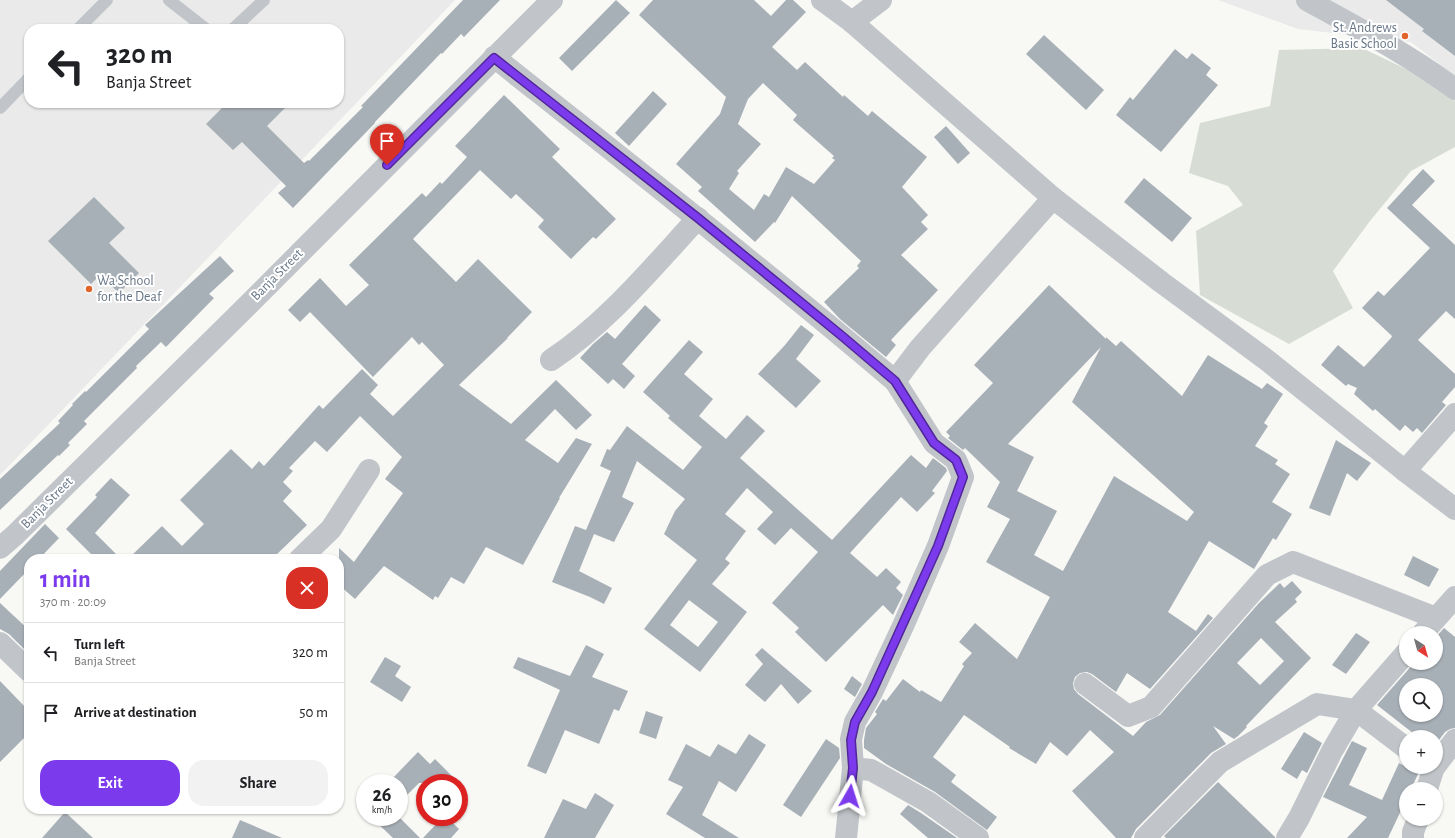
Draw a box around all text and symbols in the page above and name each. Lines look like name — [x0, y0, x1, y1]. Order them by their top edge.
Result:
place label: St. Andrews Basic School — [1331, 21, 1397, 51]
marker: St. Andrews Basic School — [1400, 31, 1410, 41]
icon: left — [40, 40, 92, 92]
text: 320 m — [106, 41, 173, 69]
text: Banja Street — [106, 74, 192, 92]
pin — [370, 124, 404, 165]
icon: arrive — [376, 130, 398, 152]
street label: Banja Street — [249, 246, 306, 303]
place label: Wa School for the Deaf — [97, 274, 162, 304]
marker: Wa School for the Deaf — [84, 284, 94, 294]
street label: Banja Street — [19, 474, 76, 531]
button: close — [286, 567, 328, 609]
text: 1 min — [40, 568, 91, 592]
text: 370 m · 20:09 — [40, 596, 106, 609]
north arrow — [1399, 626, 1443, 670]
map controls — [1399, 626, 1443, 826]
text: Turn left — [74, 637, 125, 652]
icon: left — [40, 642, 62, 664]
text: 320 m — [293, 645, 328, 660]
text: Banja Street — [74, 655, 136, 668]
button: search — [1399, 678, 1443, 722]
icon: arrive — [40, 702, 62, 724]
text: Arrive at destination — [74, 705, 197, 720]
text: 50 m — [299, 705, 328, 720]
button: + — [1399, 730, 1443, 774]
button: Exit — [40, 760, 180, 806]
button: Share — [188, 760, 328, 806]
speed limit sign: 30 — [416, 774, 468, 826]
position arrow — [829, 775, 871, 817]
button: − — [1399, 782, 1443, 826]
text: 26 — [372, 785, 392, 805]
text: km/h — [372, 805, 392, 815]

